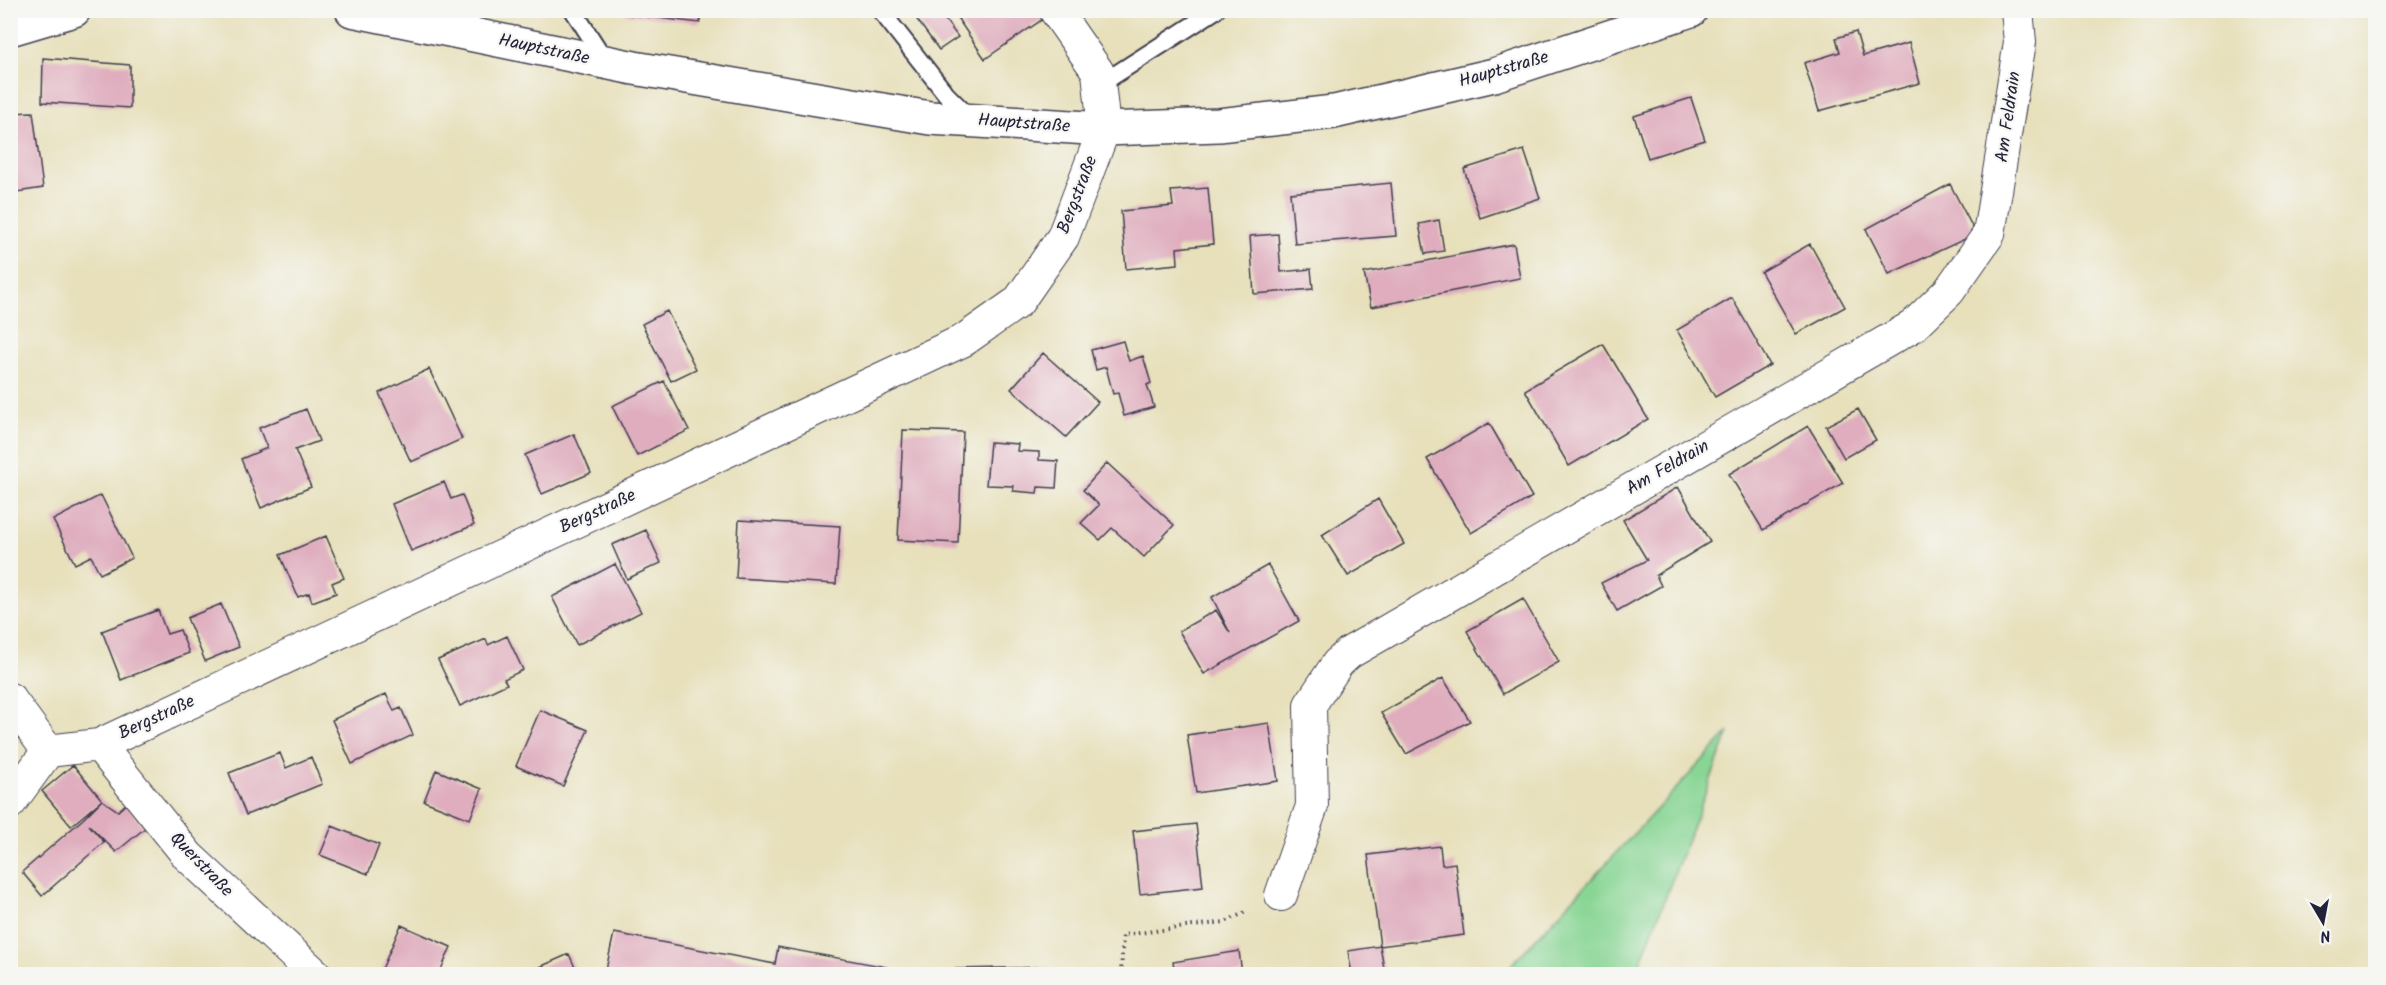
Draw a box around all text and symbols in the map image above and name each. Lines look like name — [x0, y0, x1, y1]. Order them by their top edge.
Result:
street label: Hauptstraße — [496, 26, 592, 74]
street label: Hauptstraße — [1456, 43, 1552, 97]
street label: Am Feldrain — [1988, 70, 2030, 164]
street label: Hauptstraße — [977, 106, 1071, 142]
street label: Bergstraße — [1050, 152, 1106, 238]
street label: Am Feldrain — [1621, 433, 1715, 503]
street label: Bergstraße — [555, 482, 641, 542]
street label: Bergstraße — [114, 688, 200, 748]
street label: Querstraße — [162, 825, 240, 905]
north arrow — [2293, 892, 2353, 952]
text: N — [2318, 922, 2332, 948]

